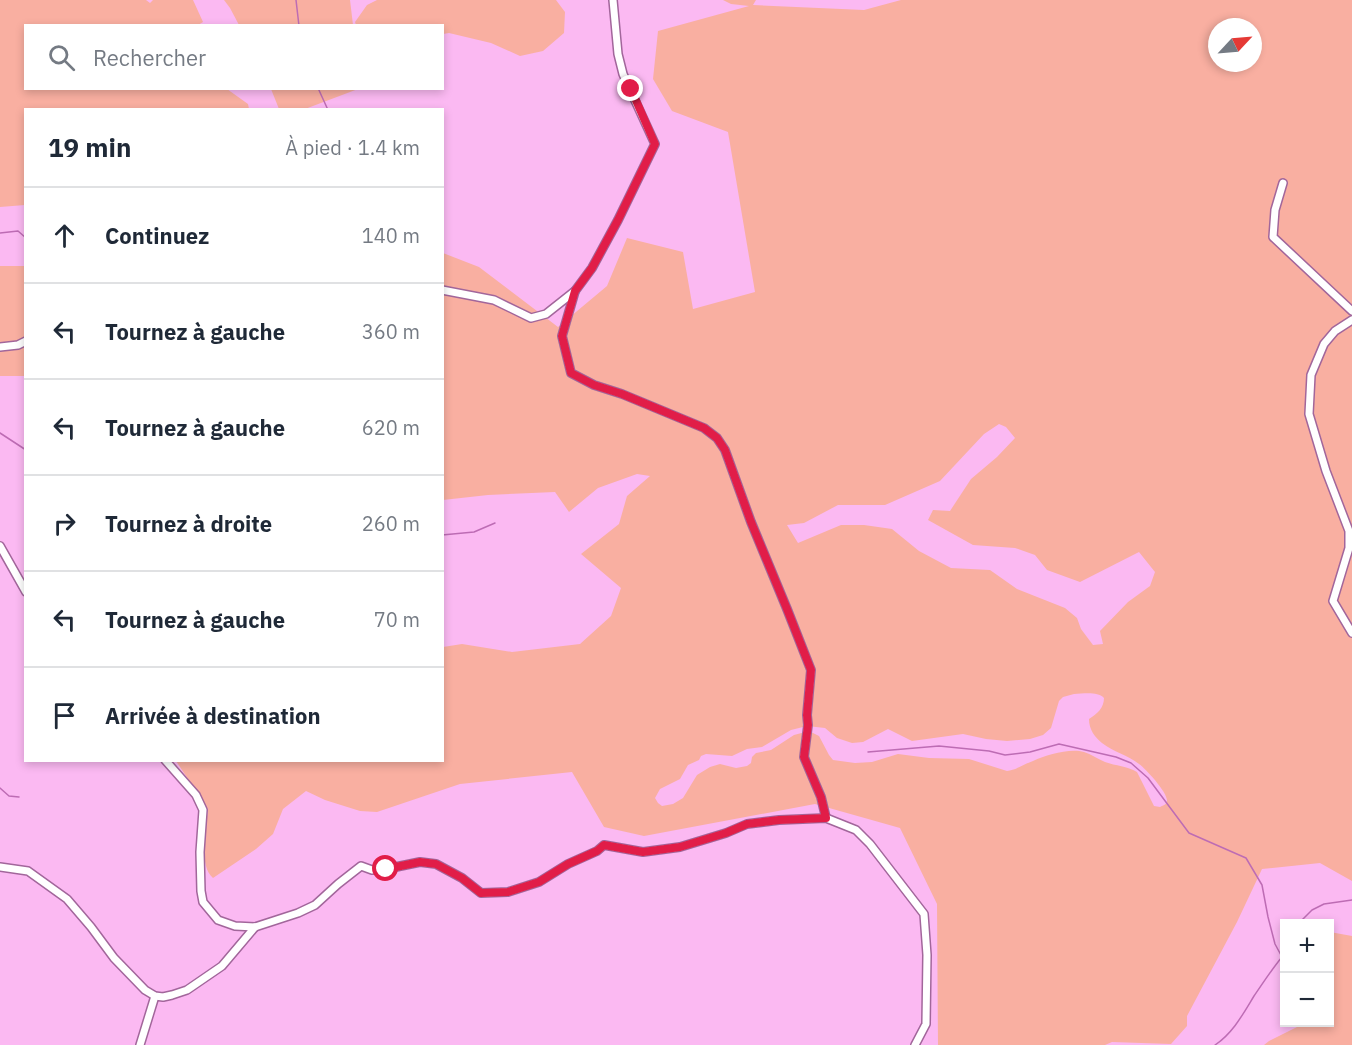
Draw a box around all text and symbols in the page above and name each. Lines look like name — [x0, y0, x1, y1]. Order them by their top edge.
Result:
north arrow — [1208, 18, 1262, 72]
search box — [24, 24, 444, 90]
icon: search — [45, 41, 78, 74]
text: Rechercher — [93, 43, 206, 72]
route end — [617, 75, 643, 101]
text: 19 min — [48, 130, 132, 164]
text: À pied · 1.4 km — [285, 134, 420, 161]
icon: ahead — [48, 219, 81, 252]
text: Continuez — [105, 221, 209, 250]
text: 140 m — [362, 222, 420, 249]
icon: left — [48, 315, 81, 348]
text: Tournez à gauche — [105, 317, 285, 346]
text: 360 m — [362, 318, 420, 345]
icon: left — [48, 411, 81, 444]
text: Tournez à gauche — [105, 413, 285, 442]
text: 620 m — [362, 414, 420, 441]
icon: right — [48, 507, 81, 540]
text: Tournez à droite — [105, 509, 272, 538]
text: 260 m — [362, 510, 420, 537]
icon: left — [48, 603, 81, 636]
text: Tournez à gauche — [105, 605, 285, 634]
text: 70 m — [374, 606, 420, 633]
icon: arrive — [48, 699, 81, 732]
text: Arrivée à destination — [105, 701, 321, 730]
route start — [372, 855, 398, 881]
map controls — [1280, 919, 1334, 1027]
button: + — [1280, 919, 1334, 973]
button: − — [1280, 973, 1334, 1027]

